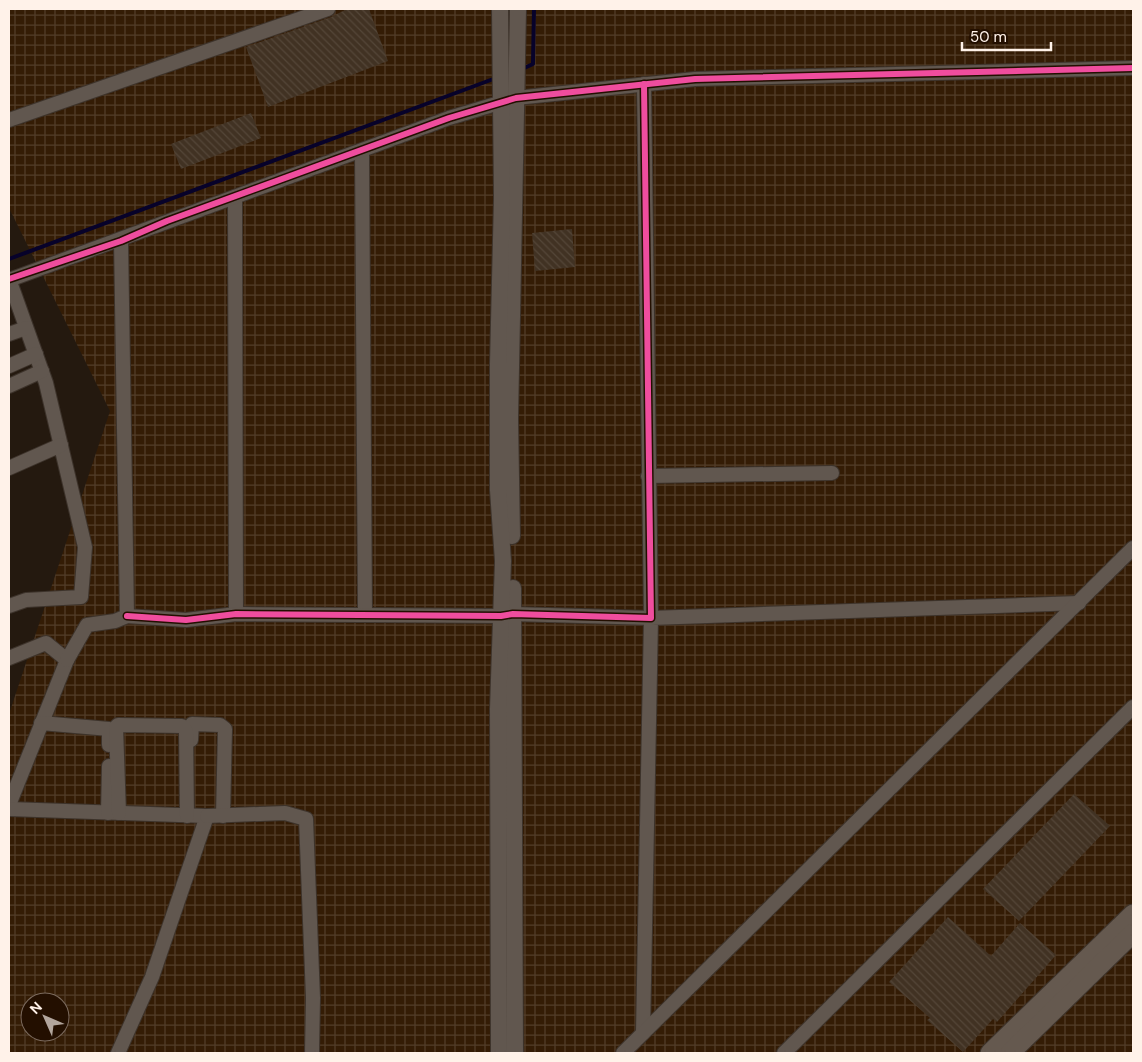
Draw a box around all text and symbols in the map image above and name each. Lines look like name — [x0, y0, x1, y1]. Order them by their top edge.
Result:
scale bar — [962, 20, 1051, 52]
text: 50 m — [970, 27, 1007, 47]
north arrow — [20, 992, 70, 1042]
text: N — [26, 998, 46, 1018]

